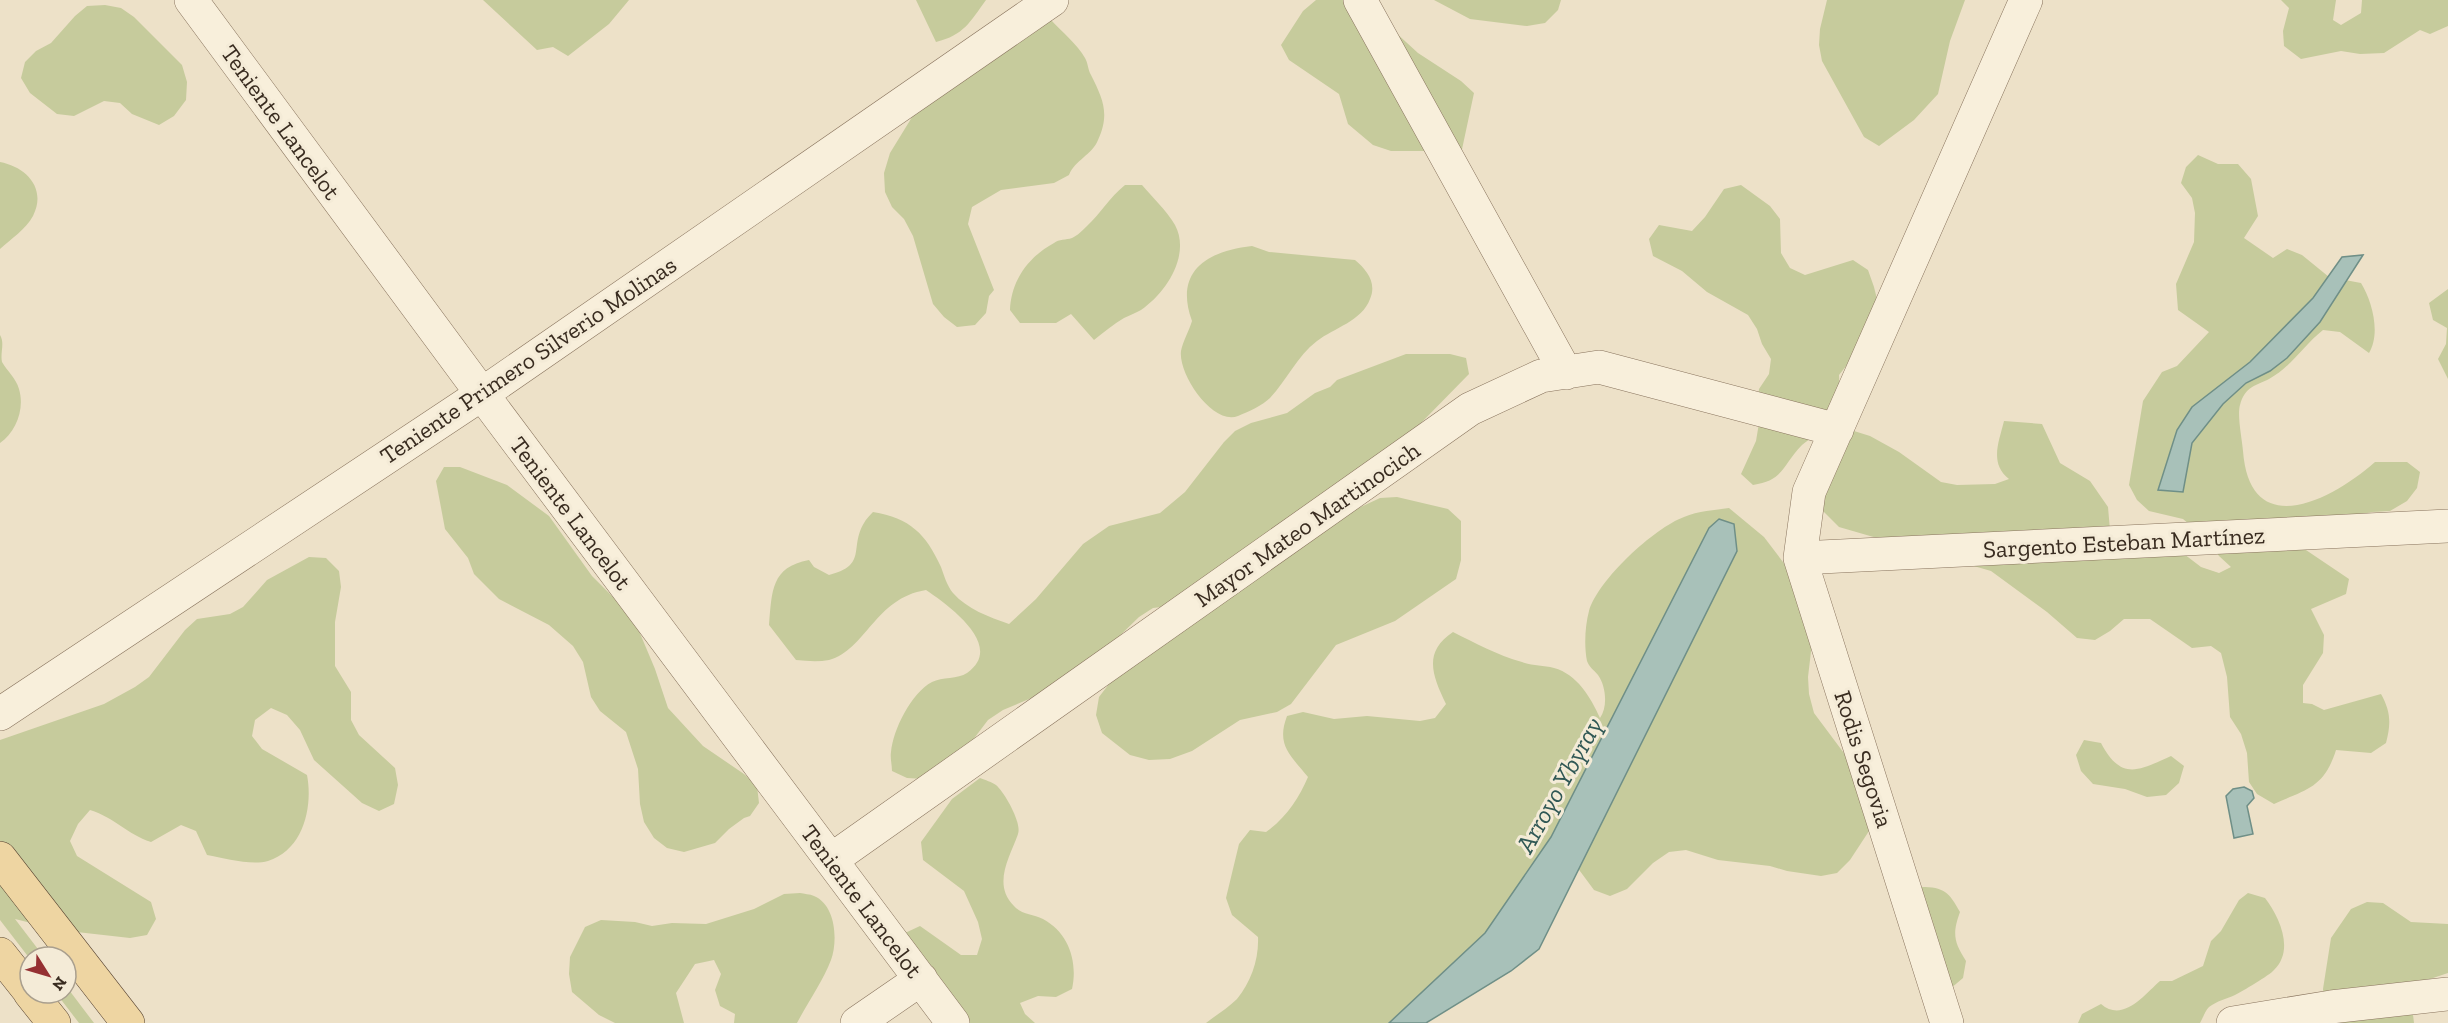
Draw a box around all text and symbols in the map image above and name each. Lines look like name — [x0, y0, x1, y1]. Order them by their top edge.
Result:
street label: Teniente Lancelot — [215, 39, 347, 205]
street label: Teniente Primero Silverio Molinas — [374, 250, 682, 470]
street label: Teniente Lancelot — [504, 431, 638, 595]
street label: Mayor Mateo Martinocich — [1189, 435, 1426, 613]
street label: Sargento Esteban Martínez — [1982, 520, 2266, 564]
street label: Rodis Segovia — [1828, 687, 1900, 832]
water label: Arroyo Ybyray — [1508, 711, 1609, 859]
street label: Teniente Lancelot — [795, 819, 929, 983]
north arrow — [18, 945, 78, 1005]
text: N — [48, 973, 71, 994]

